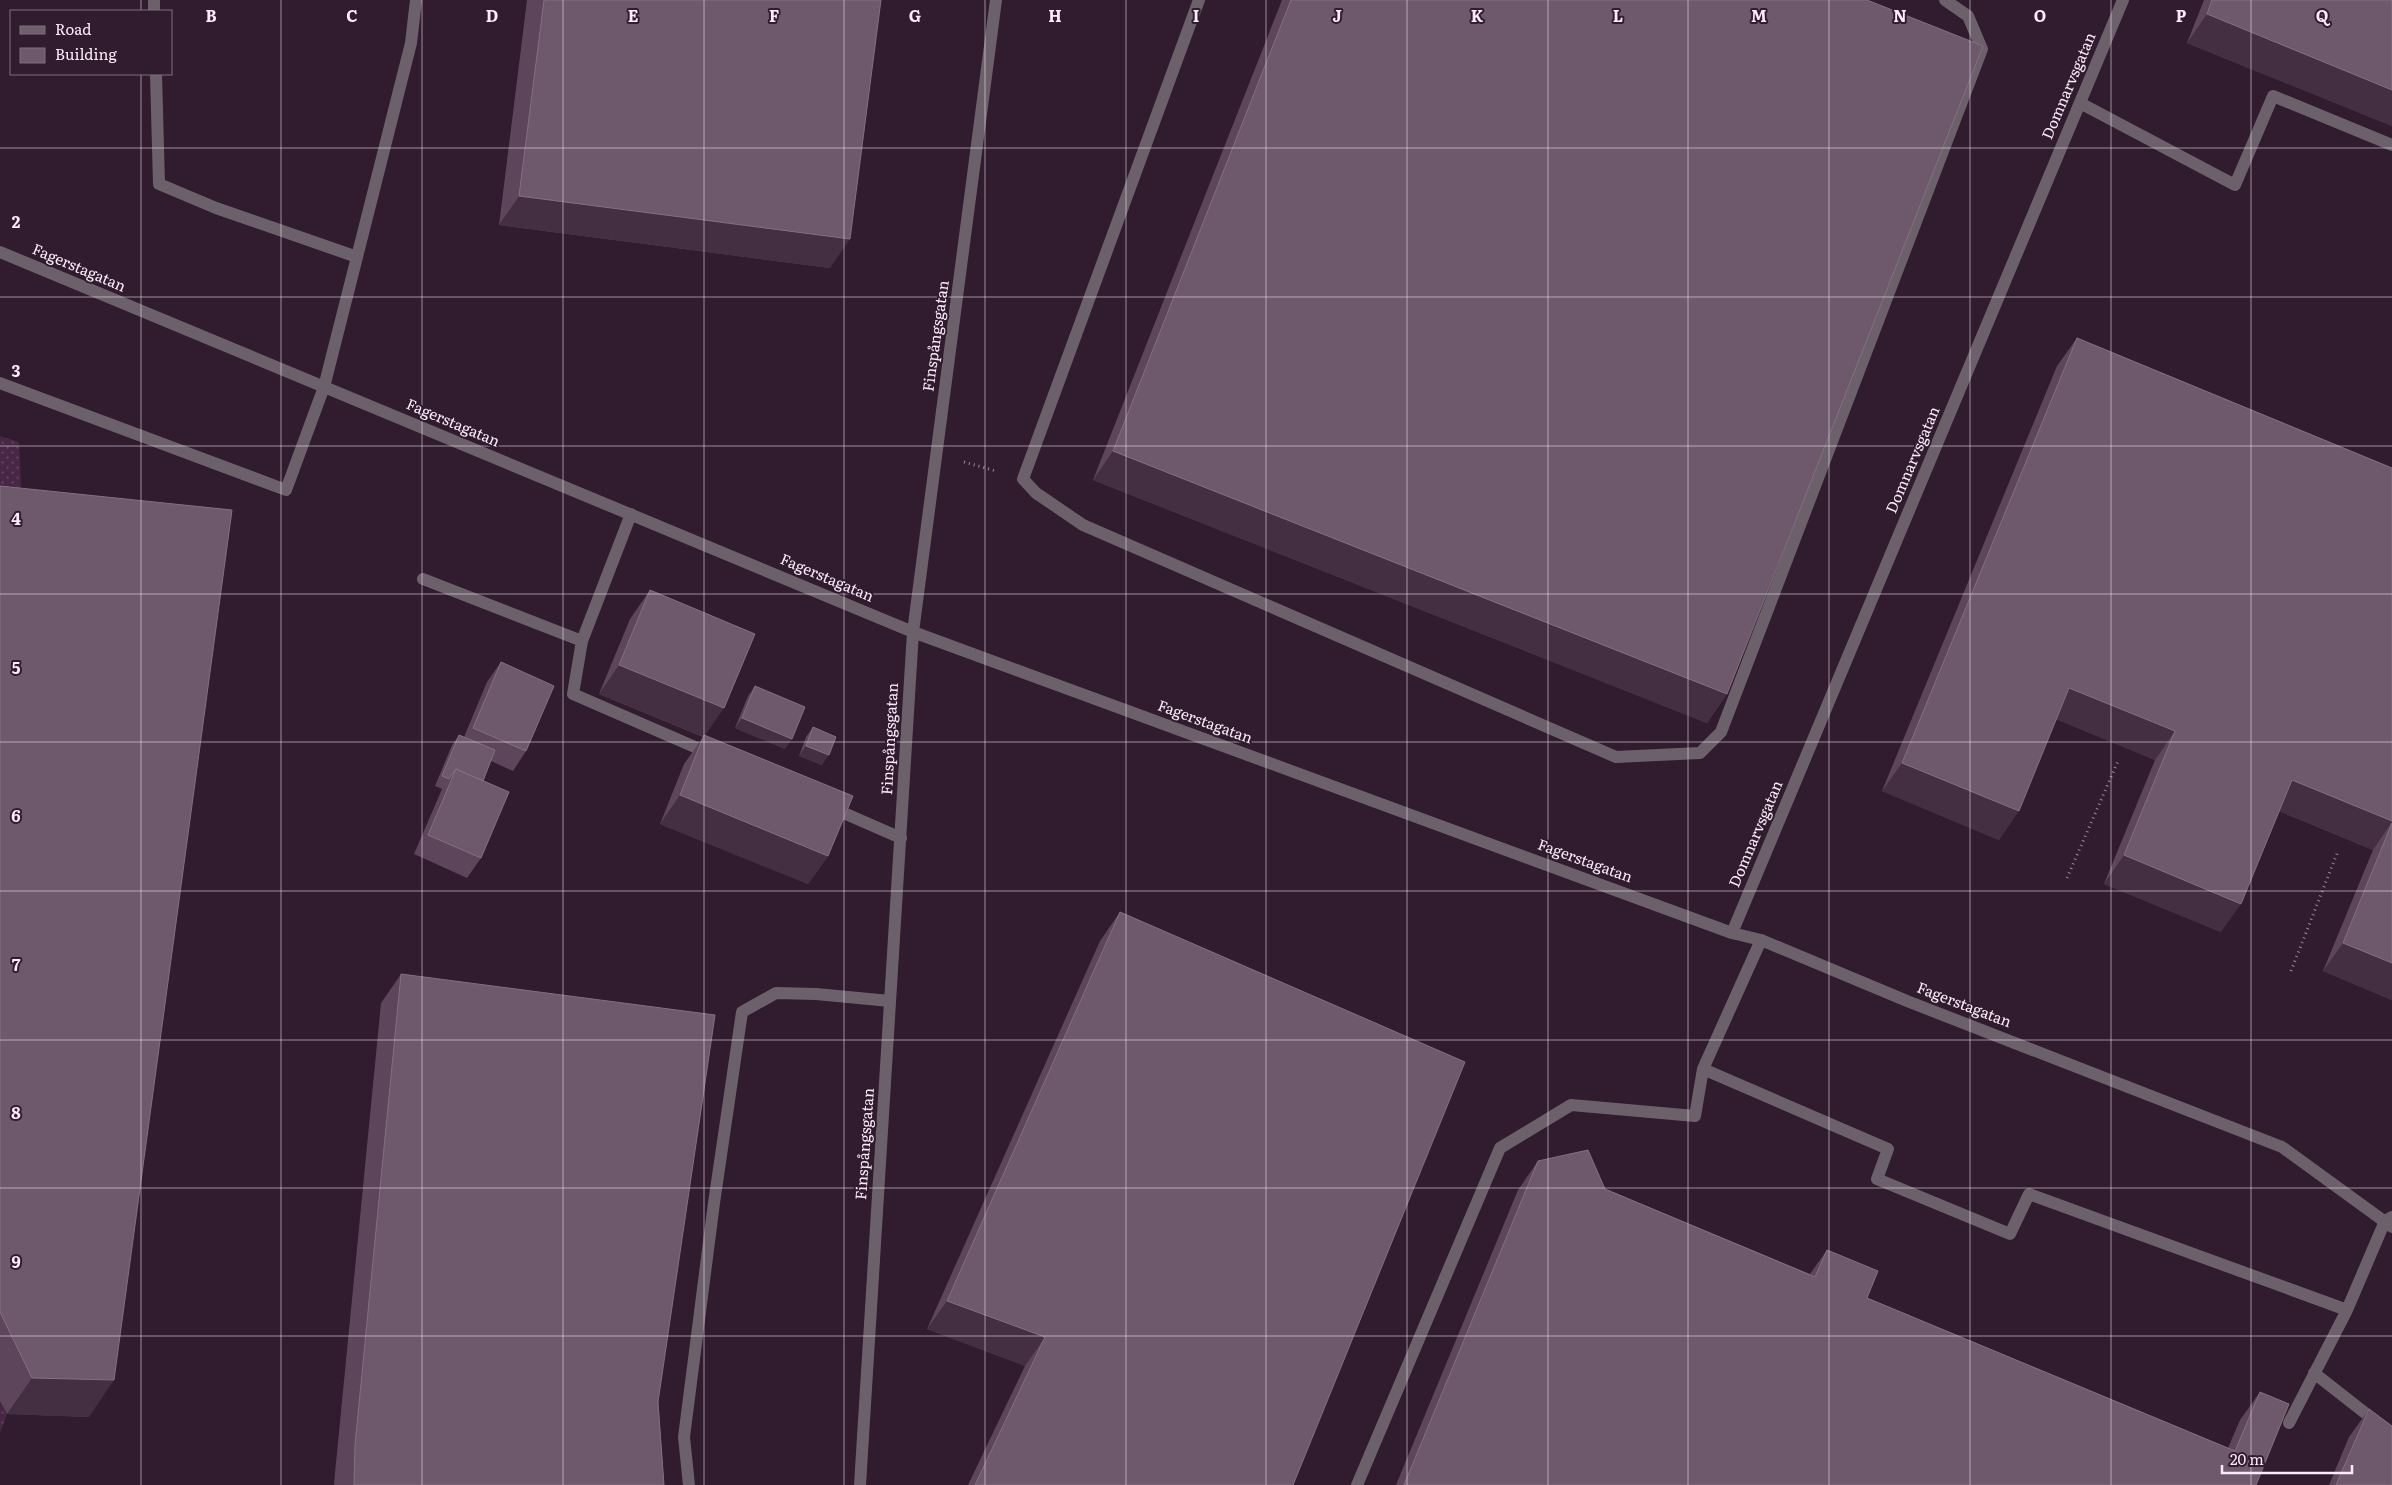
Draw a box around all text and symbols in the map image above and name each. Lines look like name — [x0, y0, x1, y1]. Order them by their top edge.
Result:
text: B — [205, 3, 217, 27]
text: C — [346, 3, 358, 27]
text: D — [486, 3, 498, 27]
text: E — [628, 3, 639, 27]
text: F — [769, 3, 779, 27]
text: G — [909, 3, 921, 27]
text: H — [1048, 3, 1062, 27]
text: I — [1193, 3, 1199, 27]
text: J — [1332, 3, 1342, 27]
text: K — [1471, 3, 1484, 27]
text: L — [1613, 3, 1623, 27]
text: M — [1751, 3, 1767, 27]
text: N — [1893, 3, 1907, 27]
text: O — [2034, 3, 2046, 27]
text: P — [2176, 3, 2187, 27]
text: Q — [2316, 3, 2331, 27]
legend — [10, 10, 172, 75]
text: Road — [55, 17, 91, 40]
street label: Domnarvsgatan — [2035, 28, 2101, 143]
text: Building — [55, 42, 117, 65]
text: 2 — [12, 209, 21, 233]
street label: Fagerstagatan — [29, 237, 130, 297]
street label: Finspångsgatan — [915, 279, 954, 393]
text: 3 — [12, 358, 21, 382]
street label: Fagerstagatan — [403, 392, 504, 452]
street label: Domnarvsgatan — [1879, 402, 1945, 517]
text: 4 — [11, 506, 21, 530]
street label: Fagerstagatan — [777, 547, 878, 607]
text: 5 — [12, 655, 21, 679]
street label: Finspångsgatan — [874, 682, 903, 796]
street label: Fagerstagatan — [1155, 693, 1256, 748]
street label: Domnarvsgatan — [1722, 776, 1788, 891]
text: 6 — [11, 803, 21, 827]
street label: Fagerstagatan — [1535, 832, 1636, 887]
text: 7 — [12, 952, 21, 976]
street label: Fagerstagatan — [1914, 975, 2015, 1032]
street label: Finspångsgatan — [848, 1087, 879, 1201]
text: 8 — [11, 1100, 21, 1124]
text: 9 — [11, 1249, 21, 1273]
scale bar — [2222, 1442, 2352, 1474]
text: 20 m — [2230, 1447, 2264, 1470]

